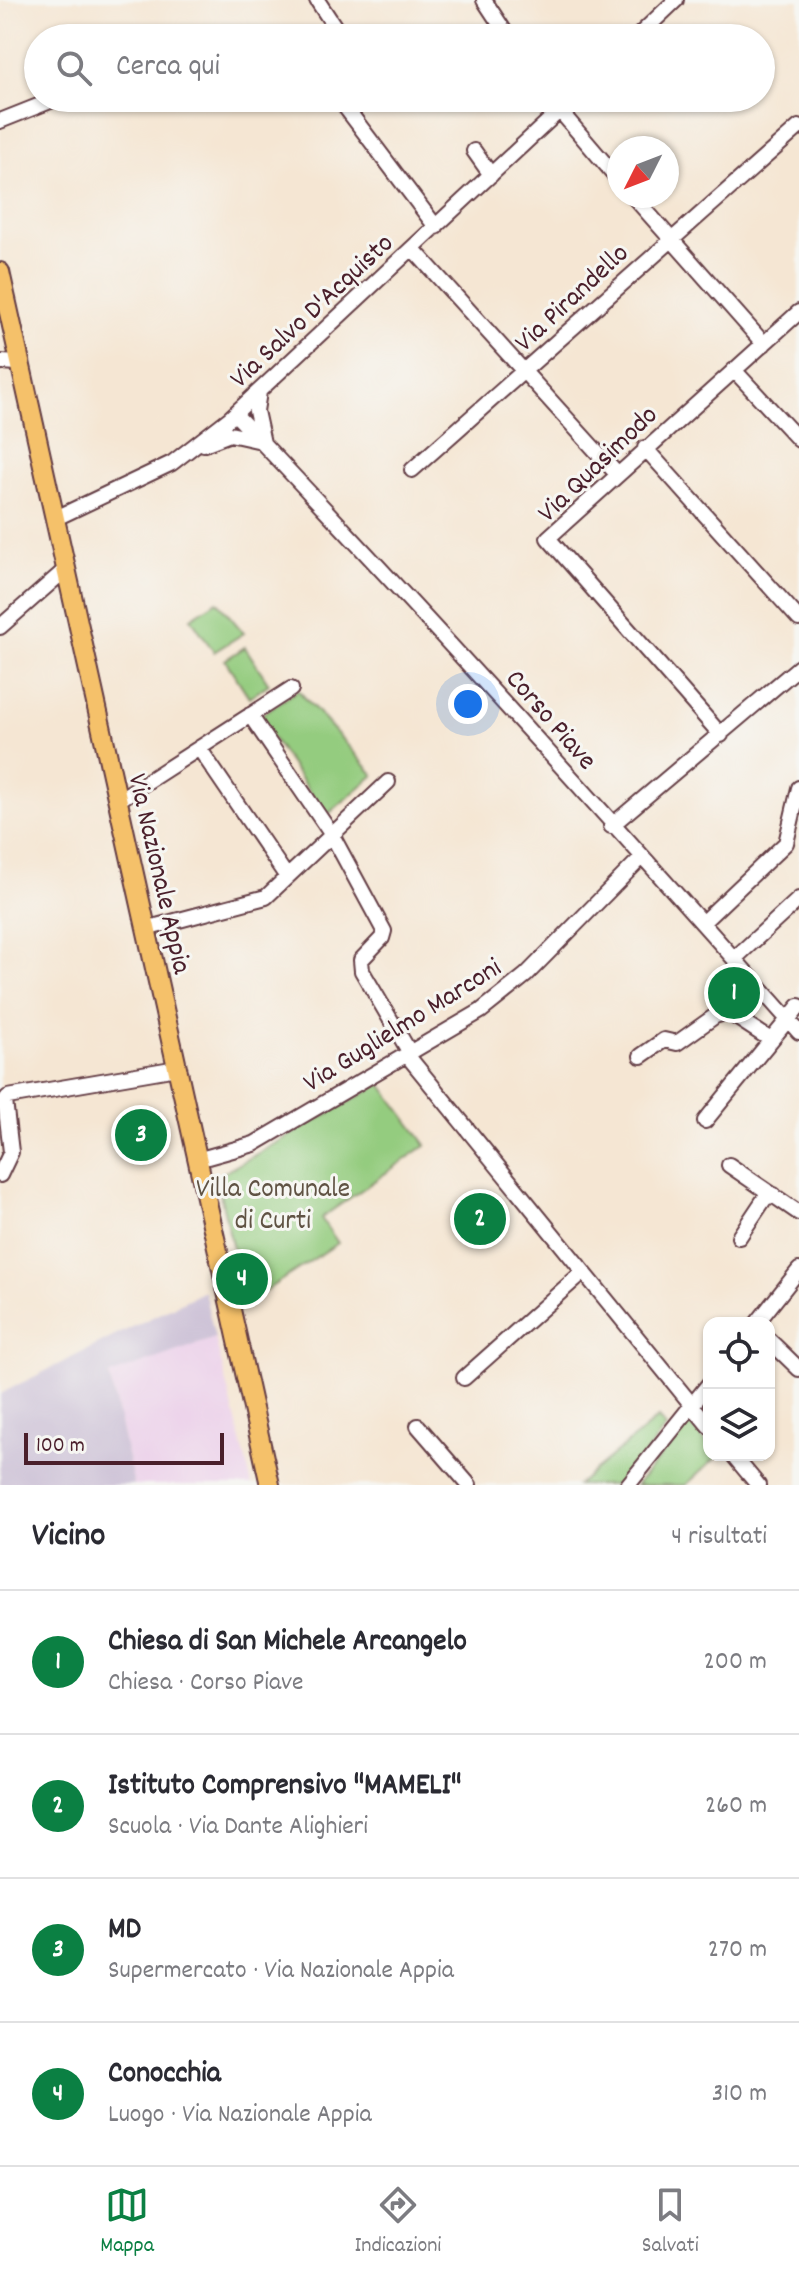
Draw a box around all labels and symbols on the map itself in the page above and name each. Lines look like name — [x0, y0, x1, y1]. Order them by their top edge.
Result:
north arrow — [607, 136, 679, 208]
street label: Via Salvo D'Acquisto — [222, 226, 404, 399]
street label: Via Pirandello — [507, 236, 640, 363]
street label: Via Quasimodo — [530, 398, 669, 533]
street label: Corso Piave — [494, 662, 604, 781]
your location — [448, 684, 488, 724]
street label: Via Nazionale Appia — [115, 770, 200, 979]
street label: Via Guglielmo Marconi — [297, 950, 511, 1104]
pin: 1 — [708, 963, 760, 1023]
pin: 3 — [115, 1105, 167, 1165]
park label: Villa Comunale di Curti — [196, 1171, 350, 1243]
pin: 2 — [454, 1189, 506, 1249]
pin: 4 — [216, 1249, 268, 1309]
scale bar — [24, 1429, 224, 1465]

